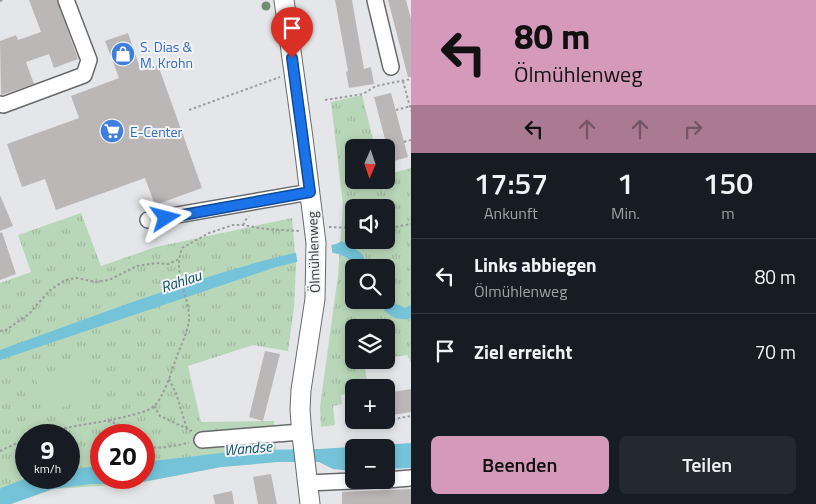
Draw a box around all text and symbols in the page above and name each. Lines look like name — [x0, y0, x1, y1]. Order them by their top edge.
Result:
pin — [271, 7, 313, 58]
text: 80 m — [514, 9, 590, 63]
icon: arrive — [278, 14, 306, 42]
icon: left — [431, 20, 496, 85]
place label: S. Dias & M. Krohn — [140, 36, 193, 73]
shop icon: S. Dias & M. Krohn — [110, 41, 136, 67]
text: Ölmühlenweg — [514, 57, 642, 91]
icon: left — [520, 115, 548, 143]
icon: ahead — [573, 115, 601, 143]
icon: ahead — [626, 115, 654, 143]
icon: right — [679, 115, 707, 143]
supermarket icon: E-Center — [99, 118, 125, 144]
place label: E-Center — [130, 121, 183, 142]
north arrow — [345, 139, 395, 189]
map controls — [345, 139, 395, 489]
text: 17:57 — [474, 160, 548, 206]
text: 1 — [617, 160, 634, 206]
text: 150 — [703, 160, 753, 206]
position arrow — [139, 191, 191, 243]
button: sound — [345, 199, 395, 249]
text: Ankunft — [484, 201, 538, 225]
text: Min. — [611, 201, 640, 225]
text: m — [721, 201, 735, 225]
street label: Ölmühlenweg — [301, 211, 325, 293]
text: Links abbiegen — [474, 250, 597, 279]
button: search — [345, 259, 395, 309]
icon: left — [431, 262, 459, 290]
text: 80 m — [755, 262, 796, 291]
water label: Rahlau — [158, 263, 206, 298]
text: Ölmühlenweg — [474, 279, 567, 303]
button: layers — [345, 319, 395, 369]
icon: arrive — [431, 337, 459, 365]
text: Ziel erreicht — [474, 337, 572, 366]
text: 70 m — [755, 337, 796, 366]
button: + — [345, 379, 395, 429]
speed limit sign: 20 — [90, 424, 155, 489]
text: 9 — [40, 431, 55, 469]
water label: Wandse — [223, 434, 274, 462]
button: Beenden — [431, 436, 609, 494]
button: Teilen — [619, 436, 796, 494]
button: − — [345, 439, 395, 489]
text: km/h — [34, 459, 61, 478]

